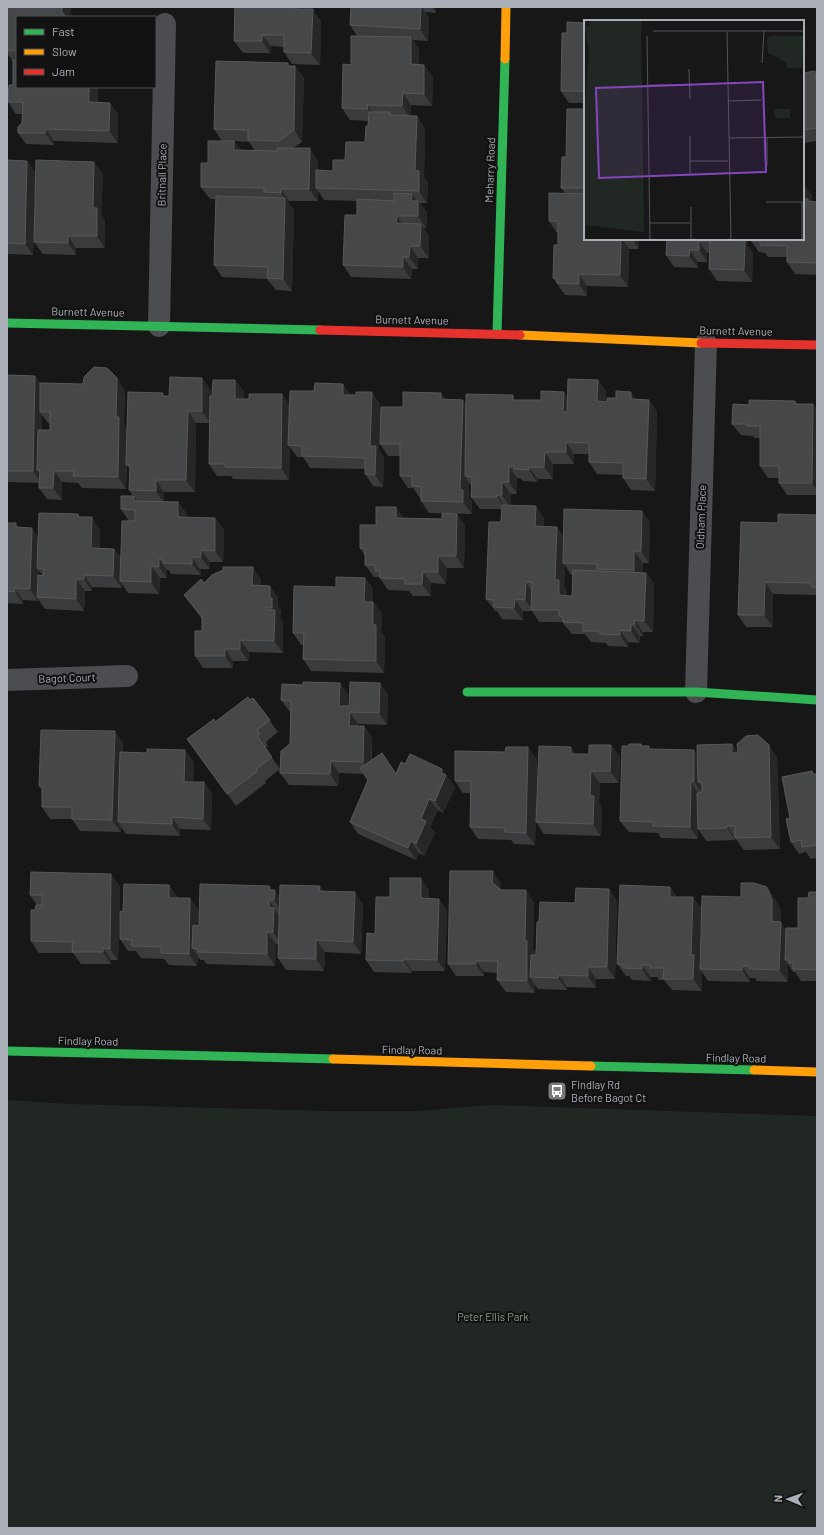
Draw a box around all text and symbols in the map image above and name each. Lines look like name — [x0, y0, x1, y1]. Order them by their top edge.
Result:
legend — [16, 16, 156, 88]
inset map — [584, 20, 804, 240]
text: Fast — [52, 24, 75, 38]
text: Slow — [52, 44, 77, 58]
text: Jam — [52, 64, 75, 78]
street label: Meharry Road — [482, 137, 497, 203]
street label: Britnall Place — [154, 143, 169, 206]
street label: Burnett Avenue — [51, 304, 125, 319]
street label: Burnett Avenue — [375, 312, 449, 327]
street label: Burnett Avenue — [699, 323, 773, 338]
street label: Oldham Place — [693, 484, 708, 549]
street label: Bagot Court — [38, 670, 96, 685]
street label: Findlay Road — [58, 1033, 118, 1048]
street label: Findlay Road — [382, 1042, 442, 1057]
street label: Findlay Road — [706, 1050, 766, 1065]
place label: Findlay Rd Before Bagot Ct — [571, 1078, 646, 1104]
bus stop icon: Findlay Rd Before Bagot Ct — [546, 1080, 568, 1102]
park label: Peter Ellis Park — [457, 1310, 529, 1323]
north arrow — [768, 1479, 808, 1519]
text: N — [771, 1495, 784, 1503]

